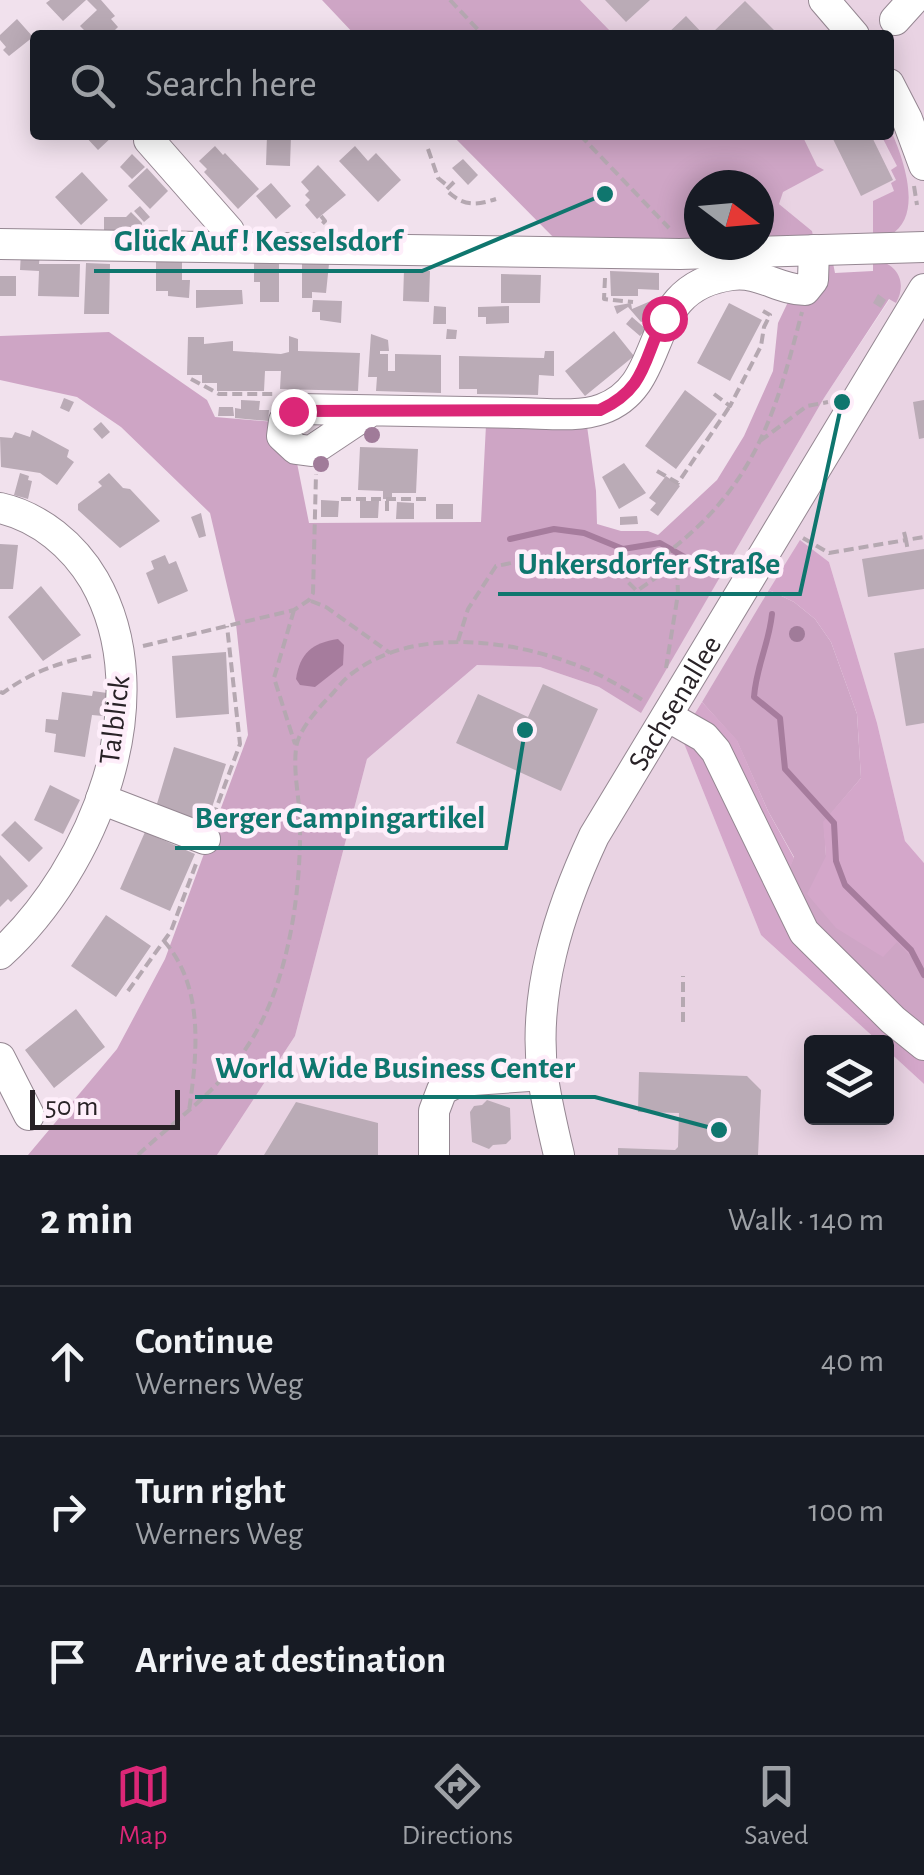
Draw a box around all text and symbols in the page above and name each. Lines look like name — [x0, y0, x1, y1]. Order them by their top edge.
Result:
search box — [30, 30, 894, 140]
icon: search — [65, 58, 120, 113]
text: Search here — [145, 66, 317, 104]
north arrow — [684, 170, 774, 260]
callout: Glück Auf ! Kesselsdorf — [94, 209, 422, 271]
text: Glück Auf ! Kesselsdorf — [114, 225, 404, 257]
route start — [642, 296, 688, 342]
route end — [271, 389, 317, 435]
callout: Unkersdorfer Straße — [498, 532, 800, 594]
text: Unkersdorfer Straße — [518, 548, 780, 580]
street label: Sachsenallee — [623, 631, 727, 776]
street label: Talblick — [95, 674, 135, 766]
callout: Berger Campingartikel — [175, 786, 506, 848]
text: Berger Campingartikel — [195, 802, 485, 834]
callout: World Wide Business Center — [195, 1035, 595, 1097]
map controls — [804, 1035, 894, 1125]
button: layers — [804, 1035, 894, 1125]
text: World Wide Business Center — [215, 1052, 575, 1084]
scale bar — [30, 1085, 180, 1130]
text: 50 m — [45, 1093, 99, 1121]
text: 2 min — [40, 1199, 133, 1241]
text: Walk · 140 m — [728, 1204, 884, 1236]
text: Continue — [135, 1323, 273, 1361]
icon: ahead — [40, 1334, 95, 1389]
text: 40 m — [821, 1345, 884, 1377]
text: Werners Weg — [135, 1368, 303, 1400]
text: Turn right — [135, 1473, 285, 1511]
icon: right — [40, 1484, 95, 1539]
text: 100 m — [808, 1495, 884, 1527]
text: Werners Weg — [135, 1518, 303, 1550]
icon: arrive — [40, 1634, 95, 1689]
text: Arrive at destination — [135, 1642, 446, 1680]
tab: Map — [116, 1759, 171, 1853]
tab: Directions — [402, 1759, 513, 1853]
tab: Saved — [744, 1759, 808, 1853]

